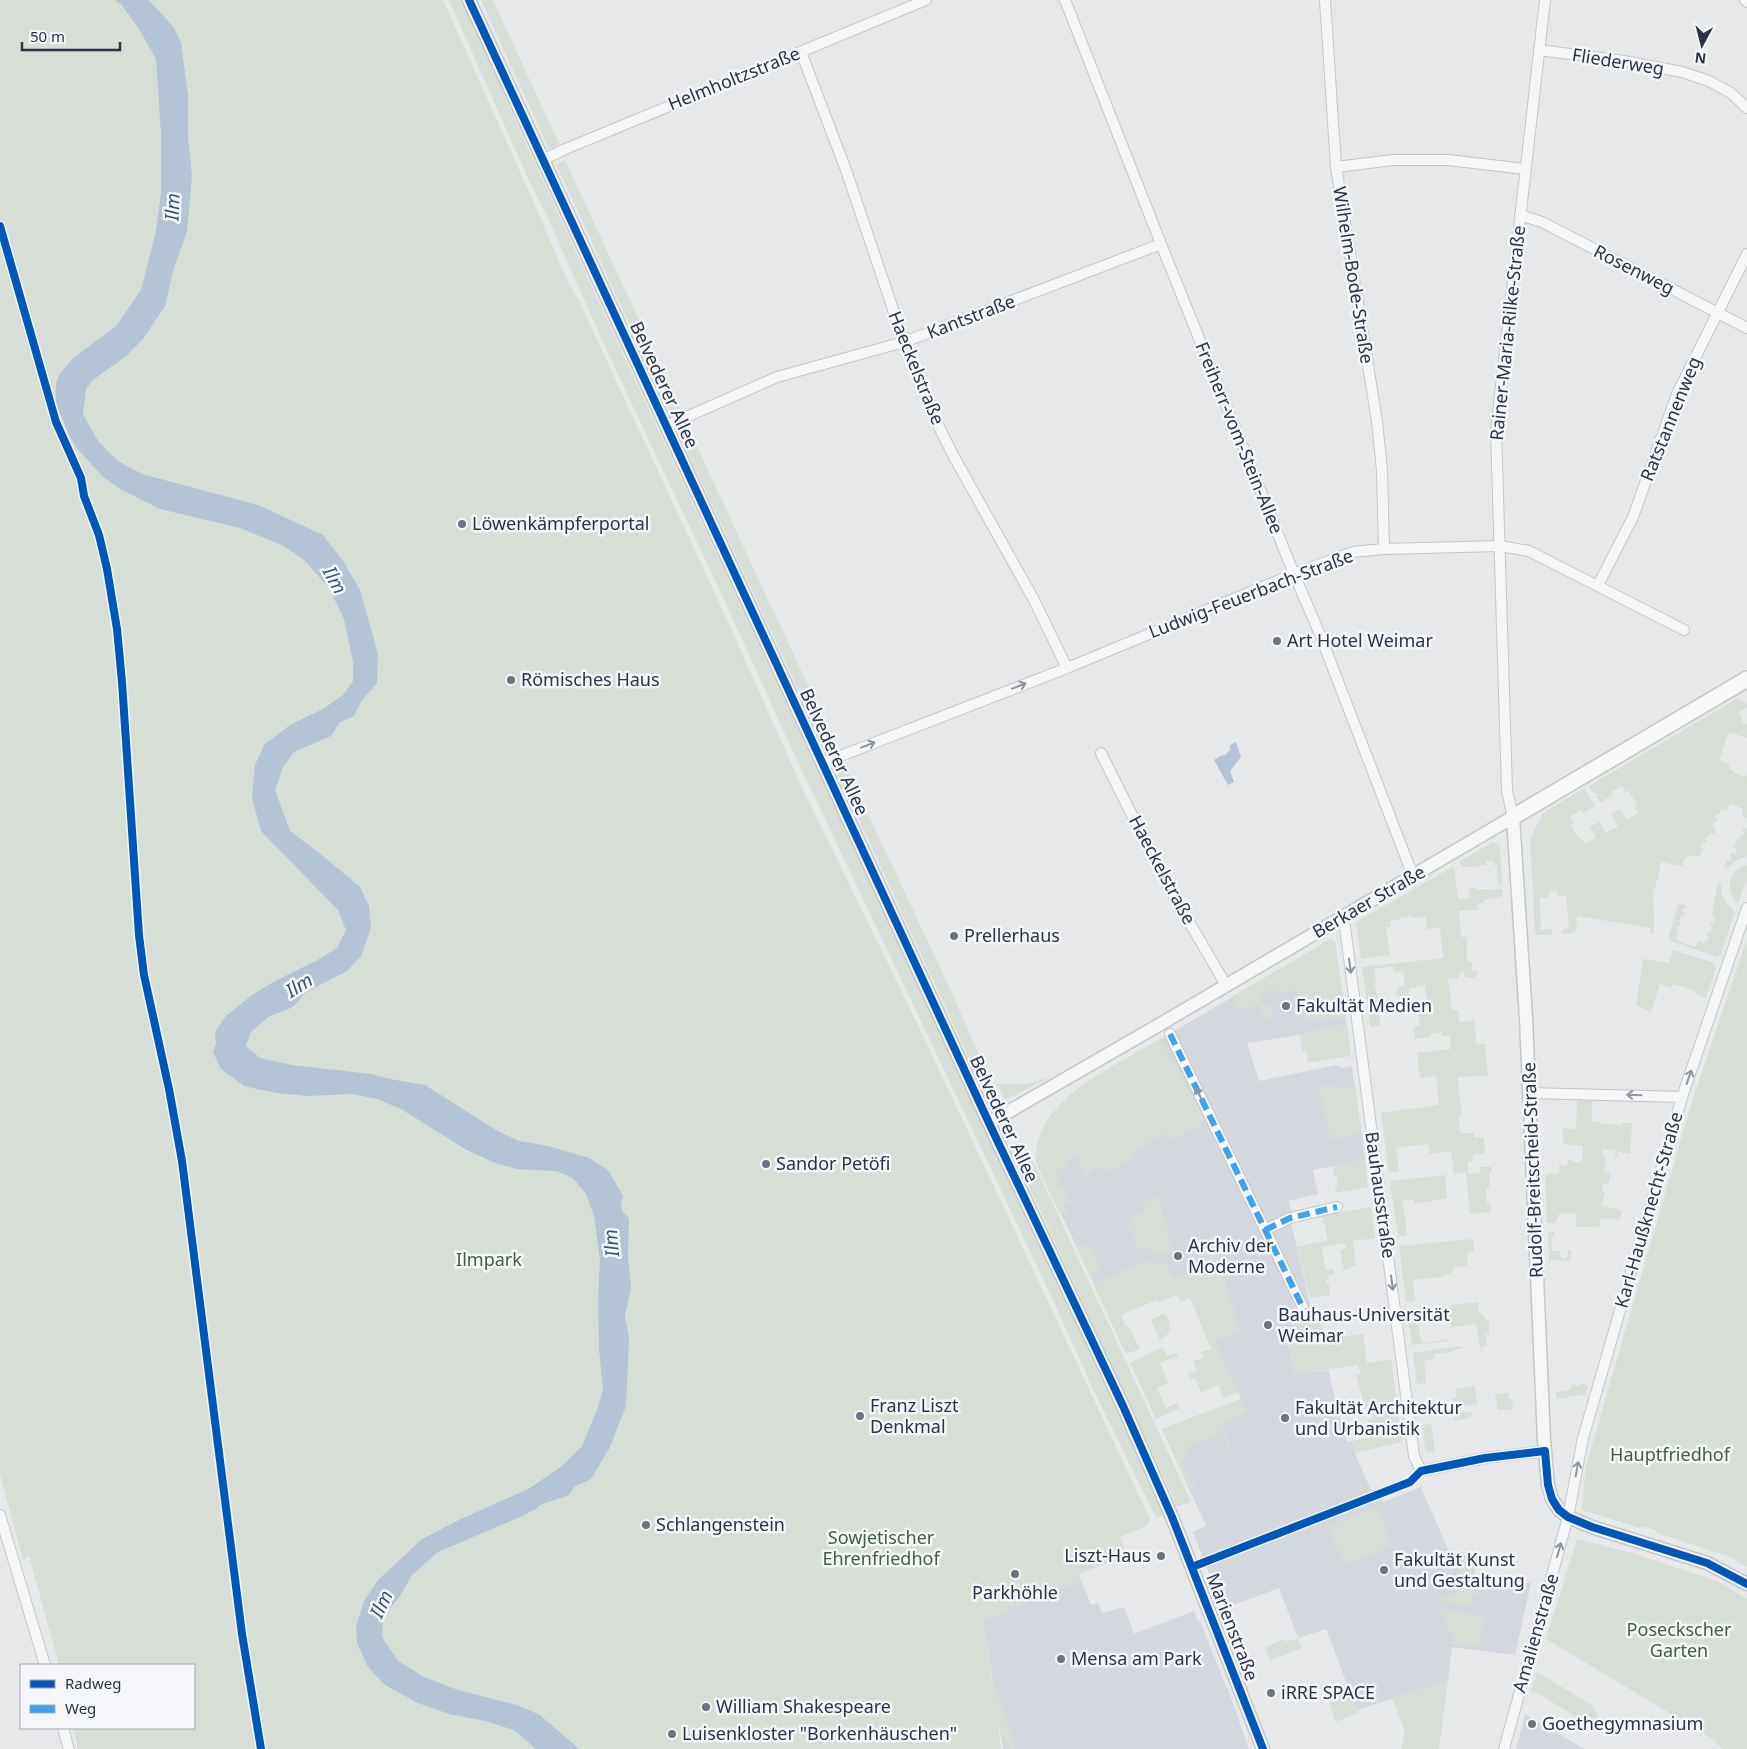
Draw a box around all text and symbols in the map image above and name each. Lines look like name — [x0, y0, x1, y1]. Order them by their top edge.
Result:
scale bar — [22, 20, 120, 52]
north arrow — [1677, 20, 1727, 70]
text: 50 m — [30, 26, 65, 46]
street label: Helmholtzstraße — [664, 41, 803, 115]
street label: Fliederweg — [1570, 42, 1666, 80]
text: N — [1694, 48, 1707, 69]
street label: Wilhelm-Bode-Straße — [1328, 184, 1380, 365]
water label: Ilm — [158, 193, 185, 222]
street label: Rainer-Maria-Rilke-Straße — [1484, 224, 1530, 442]
street label: Rosenweg — [1590, 239, 1679, 300]
street label: Kantstraße — [923, 288, 1018, 344]
street label: Haeckelstraße — [883, 307, 951, 428]
street label: Belvederer Allee — [625, 317, 705, 452]
street label: Freiherr-vom-Stein-Allee — [1190, 338, 1289, 537]
street label: Ratstannenweg — [1634, 353, 1706, 484]
place label: Löwenkämpferportal — [472, 511, 649, 535]
marker: Löwenkämpferportal — [456, 518, 468, 530]
street label: Ludwig-Feuerbach-Straße — [1145, 543, 1356, 643]
water label: Ilm — [316, 561, 353, 598]
place label: Art Hotel Weimar — [1287, 628, 1433, 652]
marker: Art Hotel Weimar — [1271, 635, 1283, 647]
place label: Römisches Haus — [521, 667, 660, 691]
marker: Römisches Haus — [505, 674, 517, 686]
one-way arrow — [1011, 681, 1026, 690]
street label: Belvederer Allee — [795, 684, 875, 819]
one-way arrow — [859, 740, 875, 749]
street label: Haeckelstraße — [1124, 811, 1202, 928]
street label: Berkaer Straße — [1308, 859, 1429, 943]
place label: Prellerhaus — [964, 923, 1060, 947]
marker: Prellerhaus — [948, 930, 960, 942]
one-way arrow — [1345, 958, 1355, 974]
water label: Ilm — [280, 967, 318, 1004]
place label: Fakultät Medien — [1296, 993, 1432, 1017]
marker: Fakultät Medien — [1280, 1000, 1292, 1012]
street label: Belvederer Allee — [965, 1051, 1045, 1186]
street label: Rudolf-Breitscheid-Straße — [1516, 1062, 1548, 1278]
one-way arrow — [1685, 1070, 1694, 1086]
one-way arrow — [1194, 1087, 1203, 1102]
one-way arrow — [1626, 1091, 1642, 1100]
street label: Karl-Haußknecht-Straße — [1609, 1109, 1688, 1311]
street label: Bauhausstraße — [1360, 1130, 1402, 1260]
place label: Sandor Petöfi — [776, 1151, 890, 1175]
marker: Sandor Petöfi — [760, 1158, 772, 1170]
water label: Ilm — [597, 1228, 625, 1259]
place label: Archiv der Moderne — [1188, 1233, 1274, 1278]
park label: Ilmpark — [456, 1247, 522, 1271]
marker: Archiv der Moderne — [1172, 1250, 1184, 1262]
one-way arrow — [1387, 1275, 1397, 1291]
place label: Bauhaus-Universität Weimar — [1278, 1302, 1450, 1347]
marker: Bauhaus-Universität Weimar — [1262, 1319, 1274, 1331]
place label: Franz Liszt Denkmal — [870, 1393, 959, 1438]
place label: Fakultät Architektur und Urbanistik — [1295, 1395, 1462, 1440]
marker: Franz Liszt Denkmal — [854, 1410, 866, 1422]
marker: Fakultät Architektur und Urbanistik — [1279, 1412, 1291, 1424]
park label: Hauptfriedhof — [1610, 1442, 1731, 1466]
one-way arrow — [1572, 1461, 1582, 1477]
place label: Schlangenstein — [656, 1512, 785, 1536]
marker: Schlangenstein — [640, 1519, 652, 1531]
park label: Sowjetischer Ehrenfriedhof — [822, 1525, 940, 1570]
place label: Liszt-Haus — [1064, 1543, 1151, 1567]
one-way arrow — [1554, 1543, 1564, 1559]
place label: Fakultät Kunst und Gestaltung — [1394, 1547, 1525, 1592]
marker: Liszt-Haus — [1155, 1550, 1167, 1562]
marker: Fakultät Kunst und Gestaltung — [1378, 1564, 1390, 1576]
marker: Parkhöhle — [1009, 1568, 1021, 1580]
street label: Marienstraße — [1201, 1569, 1264, 1684]
street label: Amalienstraße — [1507, 1570, 1563, 1695]
place label: Parkhöhle — [972, 1580, 1058, 1604]
water label: Ilm — [363, 1586, 399, 1623]
park label: Poseckscher Garten — [1627, 1617, 1732, 1662]
place label: Mensa am Park — [1071, 1646, 1202, 1670]
marker: Mensa am Park — [1055, 1653, 1067, 1665]
legend — [20, 1664, 195, 1729]
text: Radweg — [65, 1673, 121, 1693]
place label: iRRE SPACE — [1281, 1680, 1375, 1704]
marker: iRRE SPACE — [1265, 1687, 1277, 1699]
place label: William Shakespeare — [716, 1694, 891, 1718]
text: Weg — [65, 1698, 96, 1718]
marker: William Shakespeare — [700, 1701, 712, 1713]
place label: Goethegymnasium — [1542, 1711, 1703, 1735]
marker: Goethegymnasium — [1526, 1718, 1538, 1730]
place label: Luisenkloster "Borkenhäuschen" — [682, 1721, 957, 1745]
marker: Luisenkloster "Borkenhäuschen" — [666, 1728, 678, 1740]

